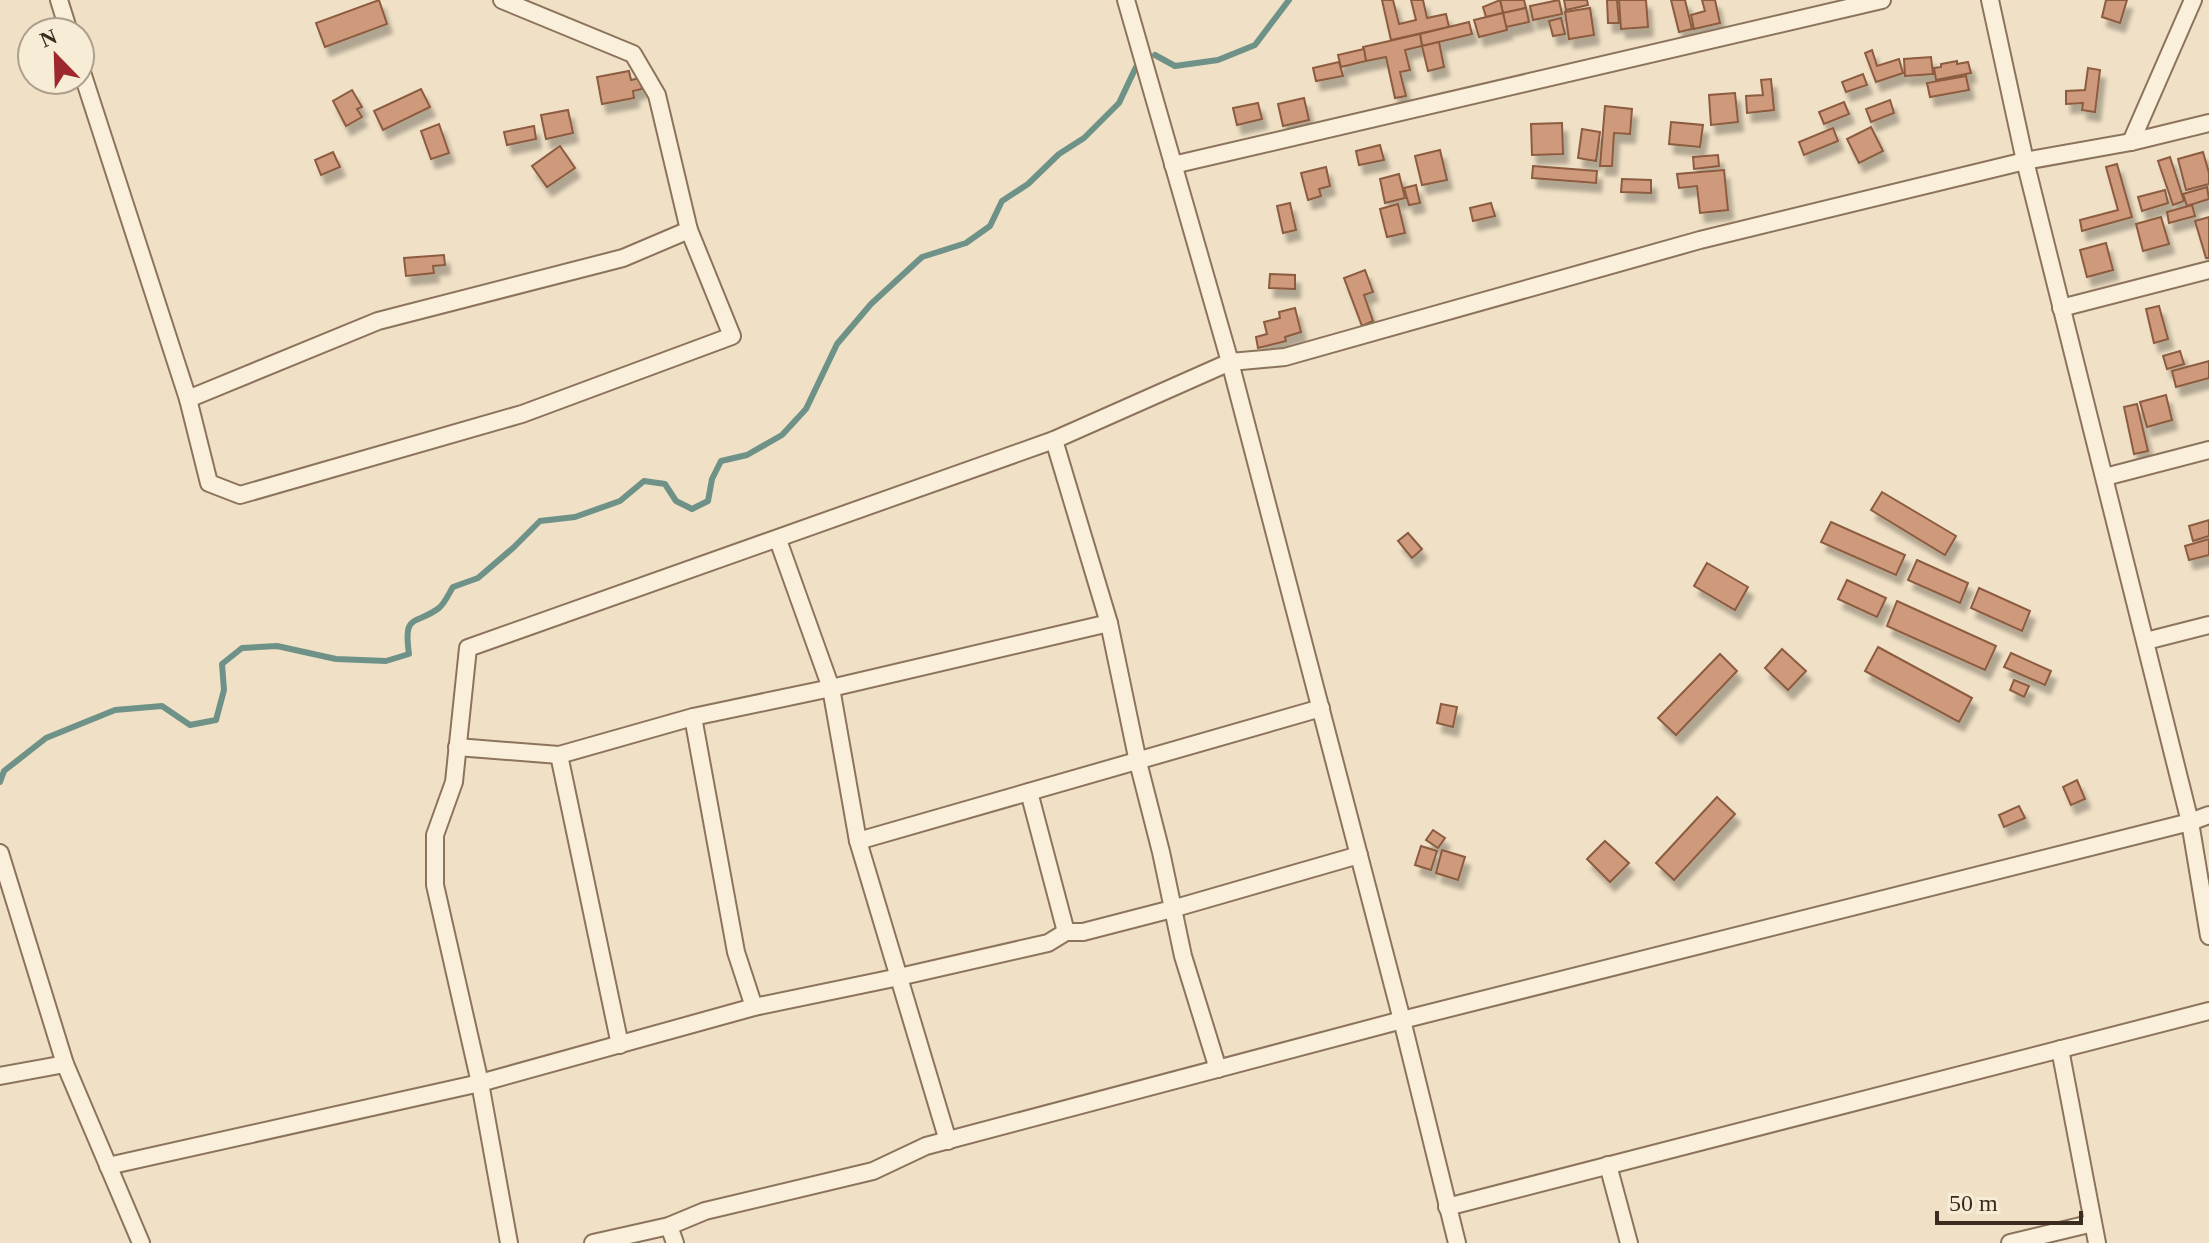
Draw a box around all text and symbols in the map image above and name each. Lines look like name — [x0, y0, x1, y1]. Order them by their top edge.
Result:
north arrow — [16, 16, 96, 96]
text: N — [36, 23, 61, 53]
scale bar — [1937, 1175, 2081, 1225]
text: 50 m — [1949, 1190, 1998, 1216]

